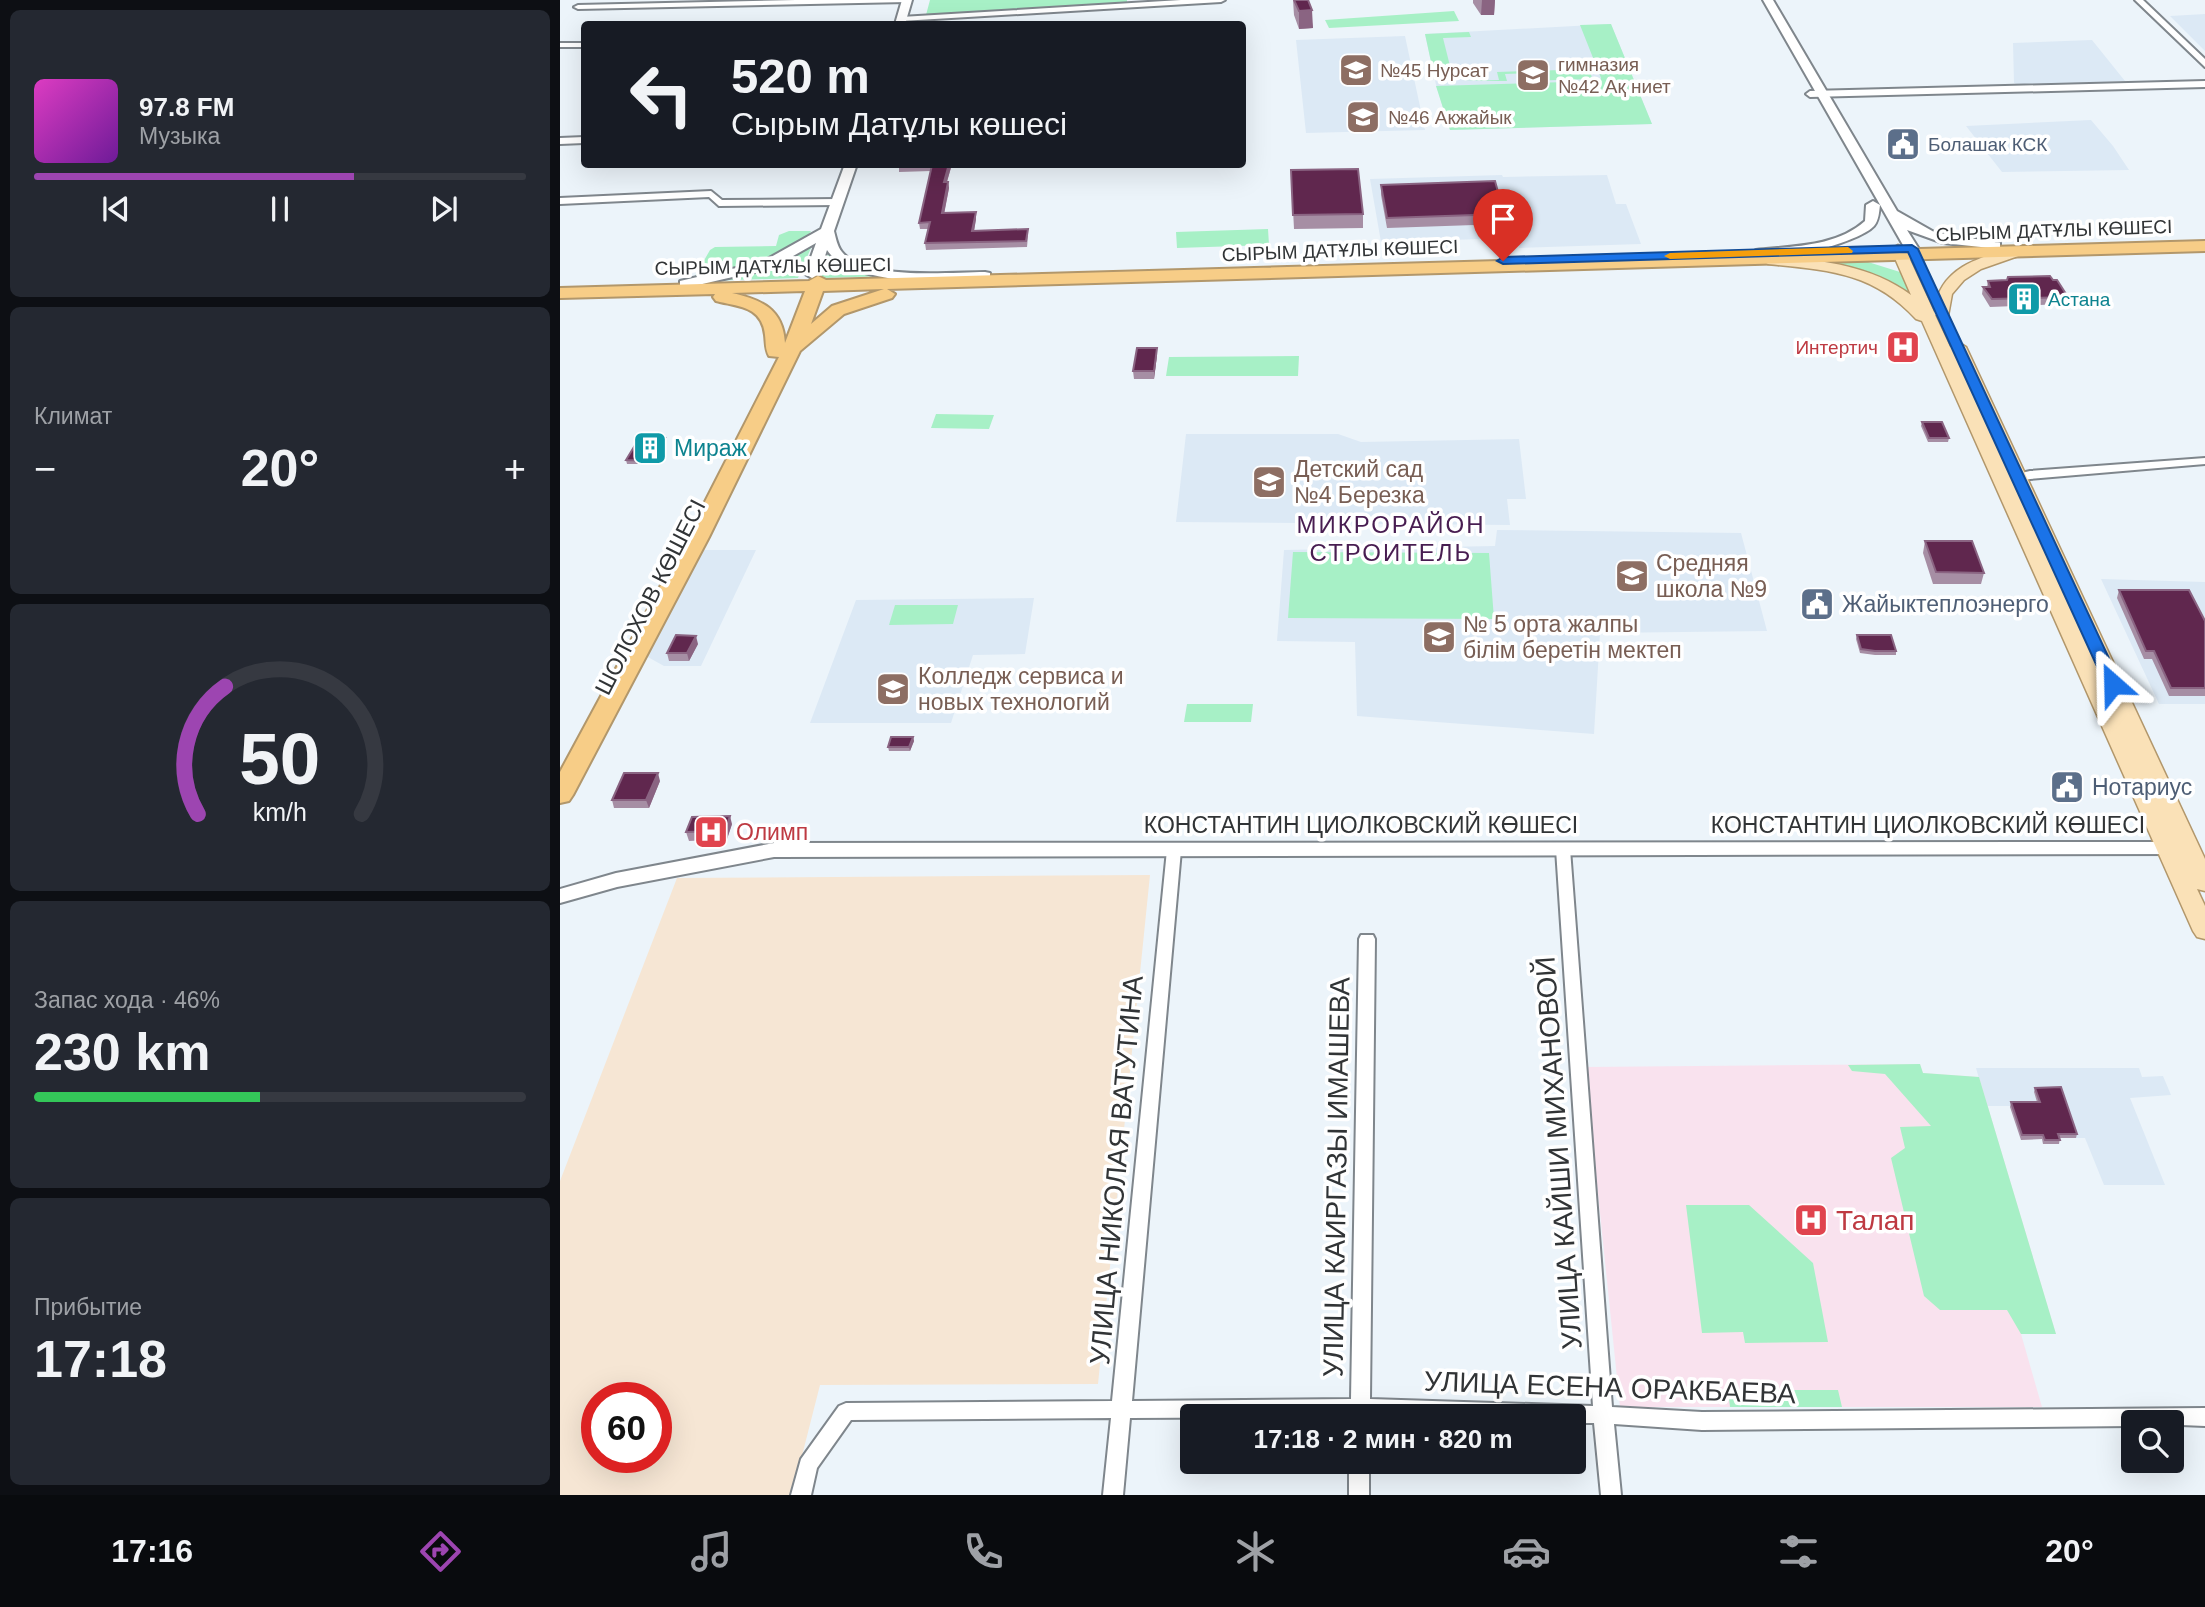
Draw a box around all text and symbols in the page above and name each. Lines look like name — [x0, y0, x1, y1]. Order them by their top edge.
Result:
icon: left — [616, 49, 707, 140]
text: 520 m — [731, 49, 870, 103]
school or university icon: №45 Нурсат — [1337, 51, 1375, 89]
place label: гимназия №42 Ақ ниет — [1558, 54, 1671, 97]
school or university icon: гимназия №42 Ақ ниет — [1514, 56, 1552, 94]
place label: №45 Нурсат — [1380, 60, 1489, 81]
text: 97.8 FM — [139, 92, 234, 122]
school or university icon: №46 Акжайык — [1344, 98, 1382, 136]
text: Сырым Датұлы көшесі — [731, 106, 1067, 142]
place label: №46 Акжайык — [1388, 107, 1512, 128]
text: Музыка — [139, 123, 220, 149]
public building icon: Болашак КСК — [1884, 125, 1922, 163]
place label: Болашак КСК — [1928, 134, 2047, 155]
pin — [1473, 189, 1533, 261]
icon: previous — [97, 190, 135, 228]
icon: pause — [261, 190, 299, 228]
icon: next — [425, 190, 463, 228]
icon: arrive — [1484, 200, 1522, 238]
street label: СЫРЫМ ДАТҰЛЫ КӨШЕСІ — [1935, 216, 2173, 245]
street label: СЫРЫМ ДАТҰЛЫ КӨШЕСІ — [1221, 236, 1459, 265]
street label: СЫРЫМ ДАТҰЛЫ КӨШЕСІ — [654, 254, 892, 279]
building icon: Астана — [2005, 280, 2043, 318]
place label: Астана — [2048, 289, 2111, 310]
hospital icon: Интертич — [1884, 328, 1922, 366]
place label: Интертич — [1795, 337, 1878, 358]
text: Климат — [34, 403, 112, 429]
building icon: Мираж — [631, 429, 669, 467]
place label: Мираж — [674, 435, 748, 461]
text: 20° — [241, 439, 319, 497]
text: − — [34, 448, 56, 490]
text: + — [504, 448, 526, 490]
place label: Детский сад №4 Березка — [1294, 456, 1425, 508]
school or university icon: Детский сад №4 Березка — [1250, 463, 1288, 501]
street label: ШОЛОХОВ КӨШЕСІ — [589, 495, 711, 699]
district label: МИКРОРАЙОН СТРОИТЕЛЬ — [1296, 511, 1486, 566]
place label: Средняя школа №9 — [1656, 550, 1767, 602]
school or university icon: Средняя школа №9 — [1613, 557, 1651, 595]
public building icon: Жайыктеплоэнерго — [1798, 585, 1836, 623]
place label: Жайыктеплоэнерго — [1842, 591, 2049, 617]
place label: № 5 орта жалпы білім беретін мектеп — [1463, 611, 1682, 663]
school or university icon: № 5 орта жалпы білім беретін мектеп — [1420, 618, 1458, 656]
position arrow — [2076, 647, 2150, 721]
place label: Колледж сервиса и новых технологий — [918, 663, 1124, 715]
school or university icon: Колледж сервиса и новых технологий — [874, 670, 912, 708]
text: 50 — [240, 718, 320, 799]
public building icon: Нотариус — [2048, 768, 2086, 806]
place label: Нотариус — [2092, 774, 2192, 800]
text: km/h — [253, 797, 307, 825]
street label: КОНСТАНТИН ЦИОЛКОВСКИЙ КӨШЕСІ — [1144, 811, 1578, 838]
street label: КОНСТАНТИН ЦИОЛКОВСКИЙ КӨШЕСІ — [1711, 811, 2145, 838]
hospital icon: Олимп — [692, 813, 730, 851]
place label: Олимп — [736, 819, 808, 845]
street label: УЛИЦА КАЙШИ МИХАНОВОЙ — [1529, 956, 1588, 1350]
street label: УЛИЦА НИКОЛАЯ ВАТУТИНА — [1084, 974, 1149, 1366]
street label: УЛИЦА КАИРГАЗЫ ИМАШЕВА — [1318, 976, 1355, 1377]
text: Запас хода · 46% — [34, 987, 220, 1013]
text: 230 km — [34, 1023, 210, 1081]
hospital icon: Талап — [1792, 1201, 1830, 1239]
place label: Талап — [1836, 1205, 1915, 1236]
text: Прибытие — [34, 1294, 142, 1320]
text: 17:18 — [34, 1330, 167, 1388]
street label: УЛИЦА ЕСЕНА ОРАКБАЕВА — [1424, 1366, 1797, 1409]
speed limit sign: 60 — [581, 1382, 672, 1473]
map controls — [2121, 1410, 2184, 1473]
button: search — [2121, 1410, 2184, 1473]
text: 17:18 · 2 мин · 820 m — [1253, 1424, 1513, 1454]
icon: directions — [416, 1527, 465, 1576]
icon: music — [687, 1527, 736, 1576]
icon: phone — [959, 1527, 1008, 1576]
icon: climate — [1231, 1527, 1280, 1576]
icon: car — [1502, 1527, 1551, 1576]
icon: filters — [1774, 1527, 1823, 1576]
text: 17:16 — [111, 1533, 193, 1569]
text: 20° — [2045, 1533, 2094, 1569]

